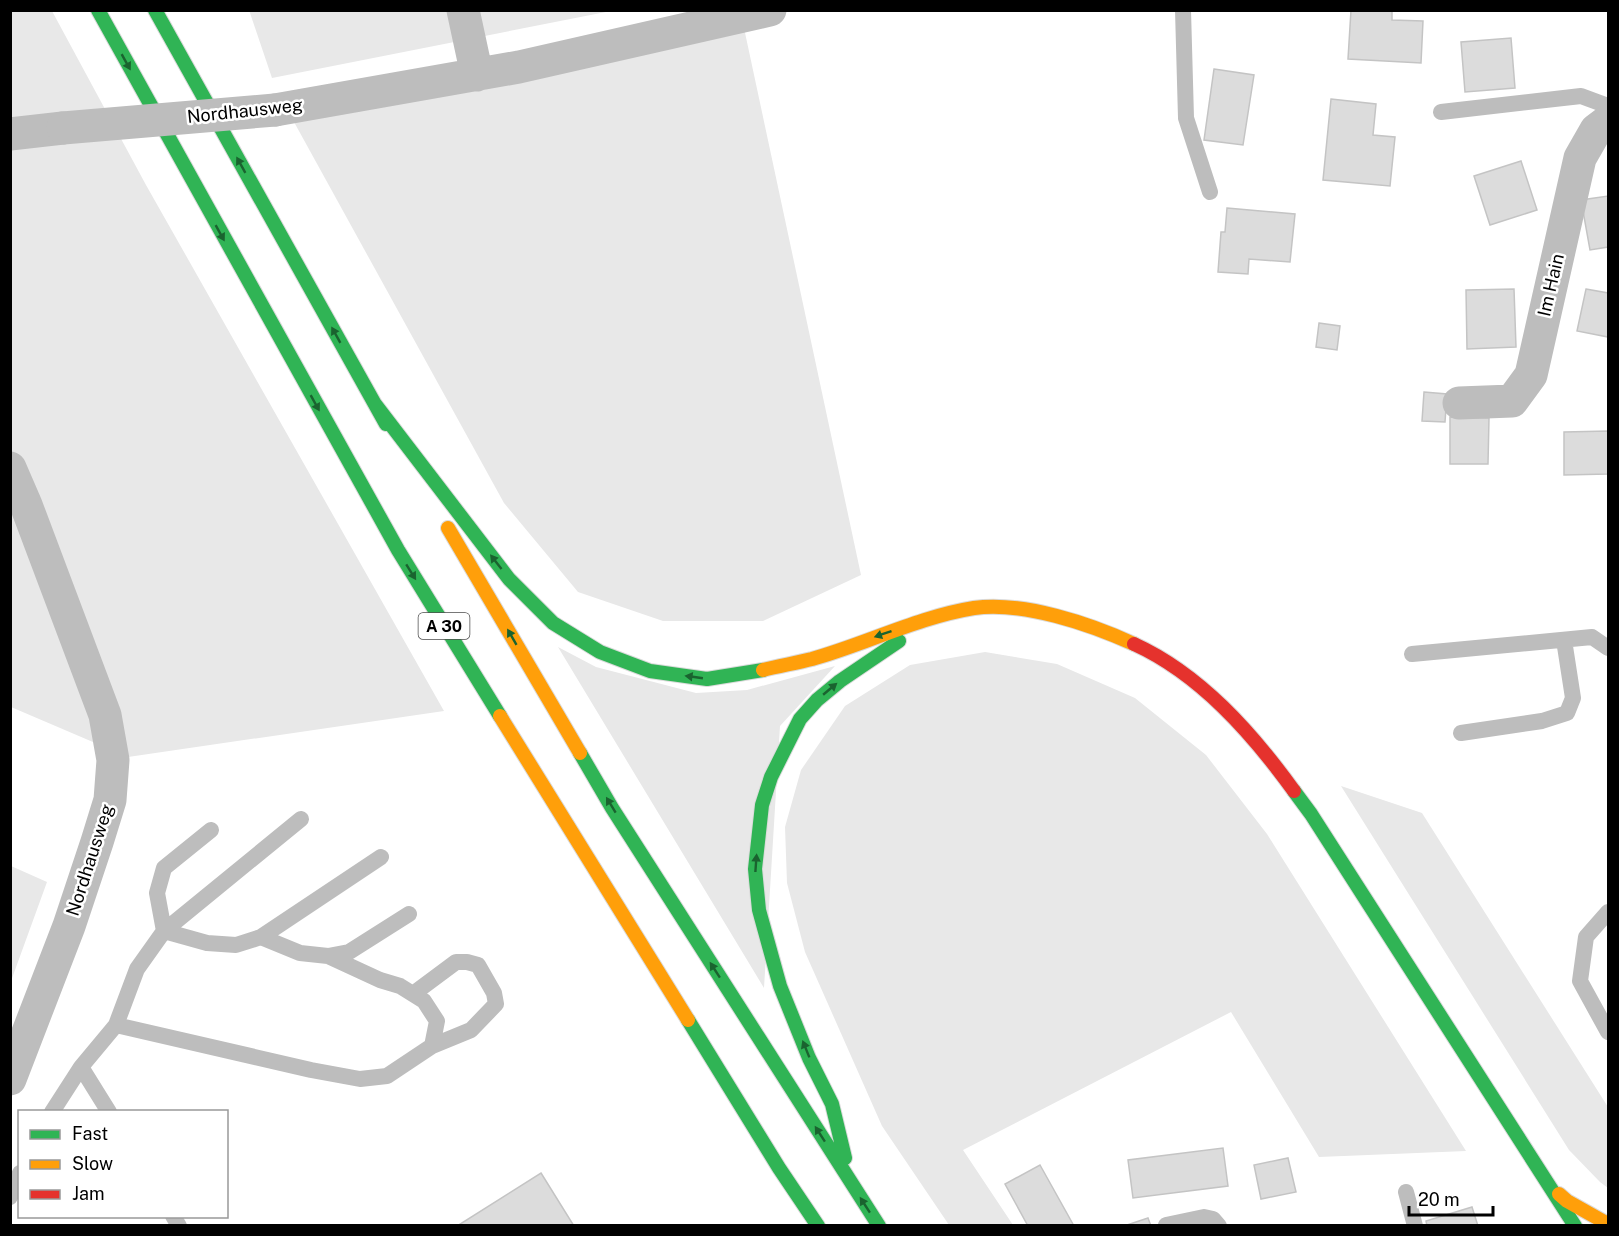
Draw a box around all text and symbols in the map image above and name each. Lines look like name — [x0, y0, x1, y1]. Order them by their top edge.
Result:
one-way arrow — [121, 54, 131, 71]
street label: Nordhausweg — [186, 94, 304, 127]
one-way arrow — [236, 156, 246, 173]
one-way arrow — [215, 225, 225, 242]
street label: Im Hain — [1533, 251, 1568, 318]
one-way arrow — [331, 326, 341, 343]
one-way arrow — [310, 395, 320, 412]
one-way arrow — [490, 554, 502, 570]
one-way arrow — [406, 564, 417, 581]
road number: A 30 — [418, 613, 470, 639]
one-way arrow — [506, 629, 517, 645]
one-way arrow — [874, 630, 892, 640]
one-way arrow — [685, 673, 704, 682]
one-way arrow — [822, 682, 838, 695]
one-way arrow — [605, 797, 616, 813]
street label: Nordhausweg — [62, 801, 117, 918]
one-way arrow — [751, 853, 761, 872]
one-way arrow — [710, 962, 721, 978]
one-way arrow — [801, 1040, 811, 1058]
legend — [18, 1110, 228, 1218]
text: Fast — [72, 1123, 108, 1144]
one-way arrow — [815, 1126, 826, 1142]
text: Slow — [72, 1153, 113, 1174]
scale bar — [1409, 1179, 1493, 1217]
text: Jam — [72, 1183, 105, 1204]
text: 20 m — [1418, 1189, 1460, 1210]
one-way arrow — [860, 1196, 871, 1213]

